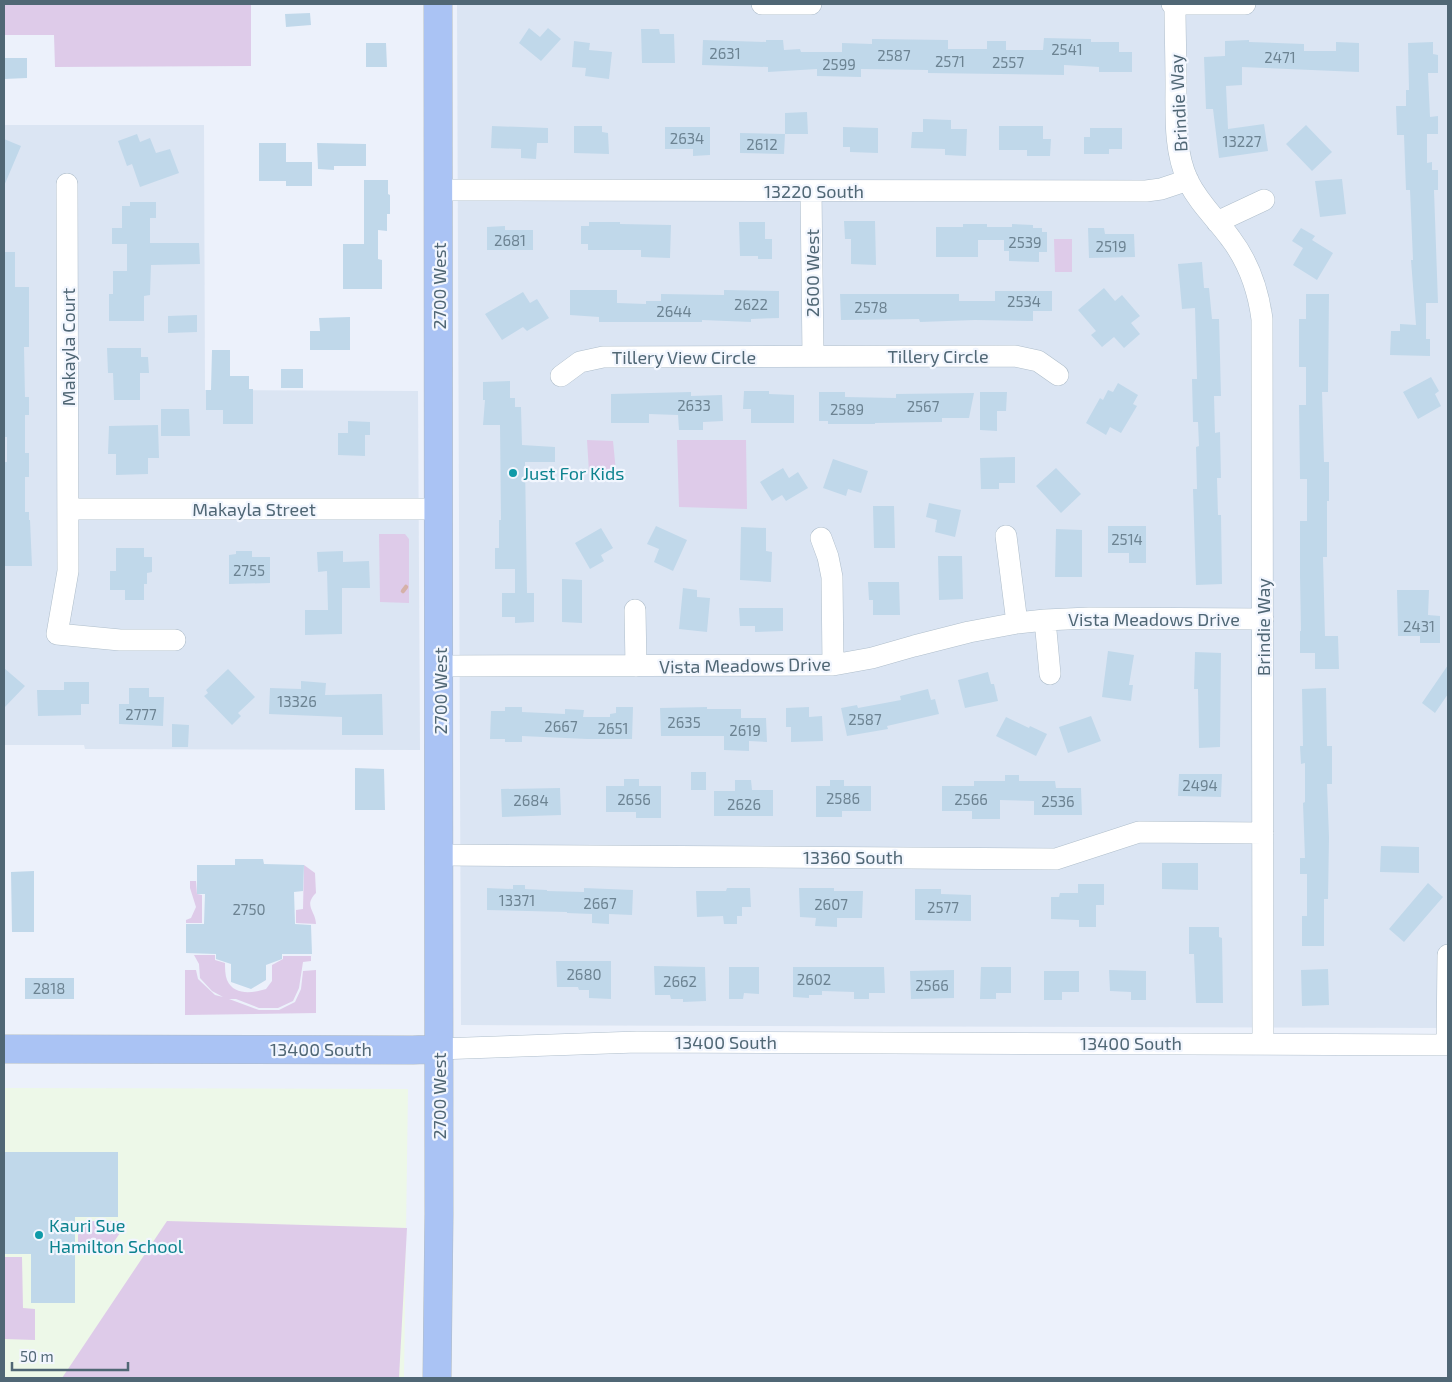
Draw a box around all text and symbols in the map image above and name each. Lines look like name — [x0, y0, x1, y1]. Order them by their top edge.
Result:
house number: 2541 — [1051, 40, 1083, 58]
house number: 2631 — [709, 44, 741, 62]
house number: 2587 — [877, 46, 911, 64]
house number: 2471 — [1264, 48, 1296, 66]
house number: 2571 — [935, 52, 965, 70]
house number: 2557 — [992, 53, 1024, 71]
street label: Brindie Way — [1164, 53, 1192, 152]
house number: 2599 — [822, 55, 856, 73]
house number: 2634 — [670, 129, 704, 147]
house number: 13227 — [1223, 132, 1262, 150]
house number: 2612 — [746, 135, 778, 153]
street label: 13220 South — [764, 180, 864, 202]
street label: 2600 West — [801, 229, 823, 317]
house number: 2681 — [494, 231, 526, 249]
house number: 2539 — [1008, 233, 1042, 251]
house number: 2519 — [1095, 237, 1127, 255]
street label: 2700 West — [428, 242, 450, 330]
street label: Makayla Court — [57, 288, 79, 406]
house number: 2534 — [1007, 292, 1041, 310]
house number: 2622 — [734, 295, 768, 313]
house number: 2578 — [854, 298, 888, 316]
house number: 2644 — [656, 302, 692, 320]
street label: Tillery Circle — [887, 345, 989, 367]
street label: Tillery View Circle — [612, 346, 756, 368]
house number: 2633 — [677, 396, 711, 414]
house number: 2567 — [907, 397, 940, 415]
house number: 2589 — [830, 400, 864, 418]
place label: Just For Kids — [523, 462, 624, 484]
marker: Just For Kids — [507, 467, 519, 479]
street label: Makayla Street — [192, 498, 316, 520]
house number: 2514 — [1111, 530, 1143, 548]
house number: 2755 — [233, 561, 265, 579]
street label: Brindie Way — [1252, 578, 1274, 676]
street label: Vista Meadows Drive — [1068, 608, 1240, 630]
house number: 2431 — [1403, 617, 1435, 635]
street label: 2700 West — [429, 647, 451, 735]
street label: Vista Meadows Drive — [659, 653, 831, 677]
house number: 13326 — [277, 692, 317, 710]
house number: 2777 — [125, 705, 157, 723]
house number: 2587 — [848, 710, 882, 728]
house number: 2635 — [667, 713, 701, 731]
house number: 2667 — [544, 717, 578, 735]
house number: 2651 — [597, 719, 629, 737]
house number: 2619 — [729, 721, 761, 739]
house number: 2494 — [1182, 776, 1218, 794]
house number: 2586 — [826, 789, 860, 807]
house number: 2656 — [617, 790, 651, 808]
house number: 2566 — [954, 790, 988, 808]
house number: 2684 — [513, 791, 549, 809]
house number: 2536 — [1041, 792, 1075, 810]
house number: 2626 — [727, 795, 761, 813]
street label: 13360 South — [803, 846, 903, 868]
house number: 13371 — [499, 891, 535, 909]
house number: 2667 — [583, 894, 617, 912]
house number: 2607 — [814, 895, 848, 913]
house number: 2577 — [927, 898, 959, 916]
house number: 2750 — [232, 900, 266, 918]
house number: 2680 — [566, 965, 602, 983]
house number: 2602 — [797, 970, 831, 988]
house number: 2662 — [663, 972, 697, 990]
house number: 2566 — [915, 976, 949, 994]
house number: 2818 — [33, 979, 65, 997]
street label: 13400 South — [675, 1031, 777, 1053]
street label: 13400 South — [1080, 1032, 1182, 1054]
street label: 13400 South — [270, 1038, 372, 1060]
street label: 2700 West — [428, 1052, 450, 1140]
place label: Kauri Sue Hamilton School — [49, 1214, 184, 1257]
marker: Kauri Sue Hamilton School — [33, 1229, 45, 1241]
scale bar — [12, 1340, 129, 1372]
text: 50 m — [20, 1347, 54, 1365]

